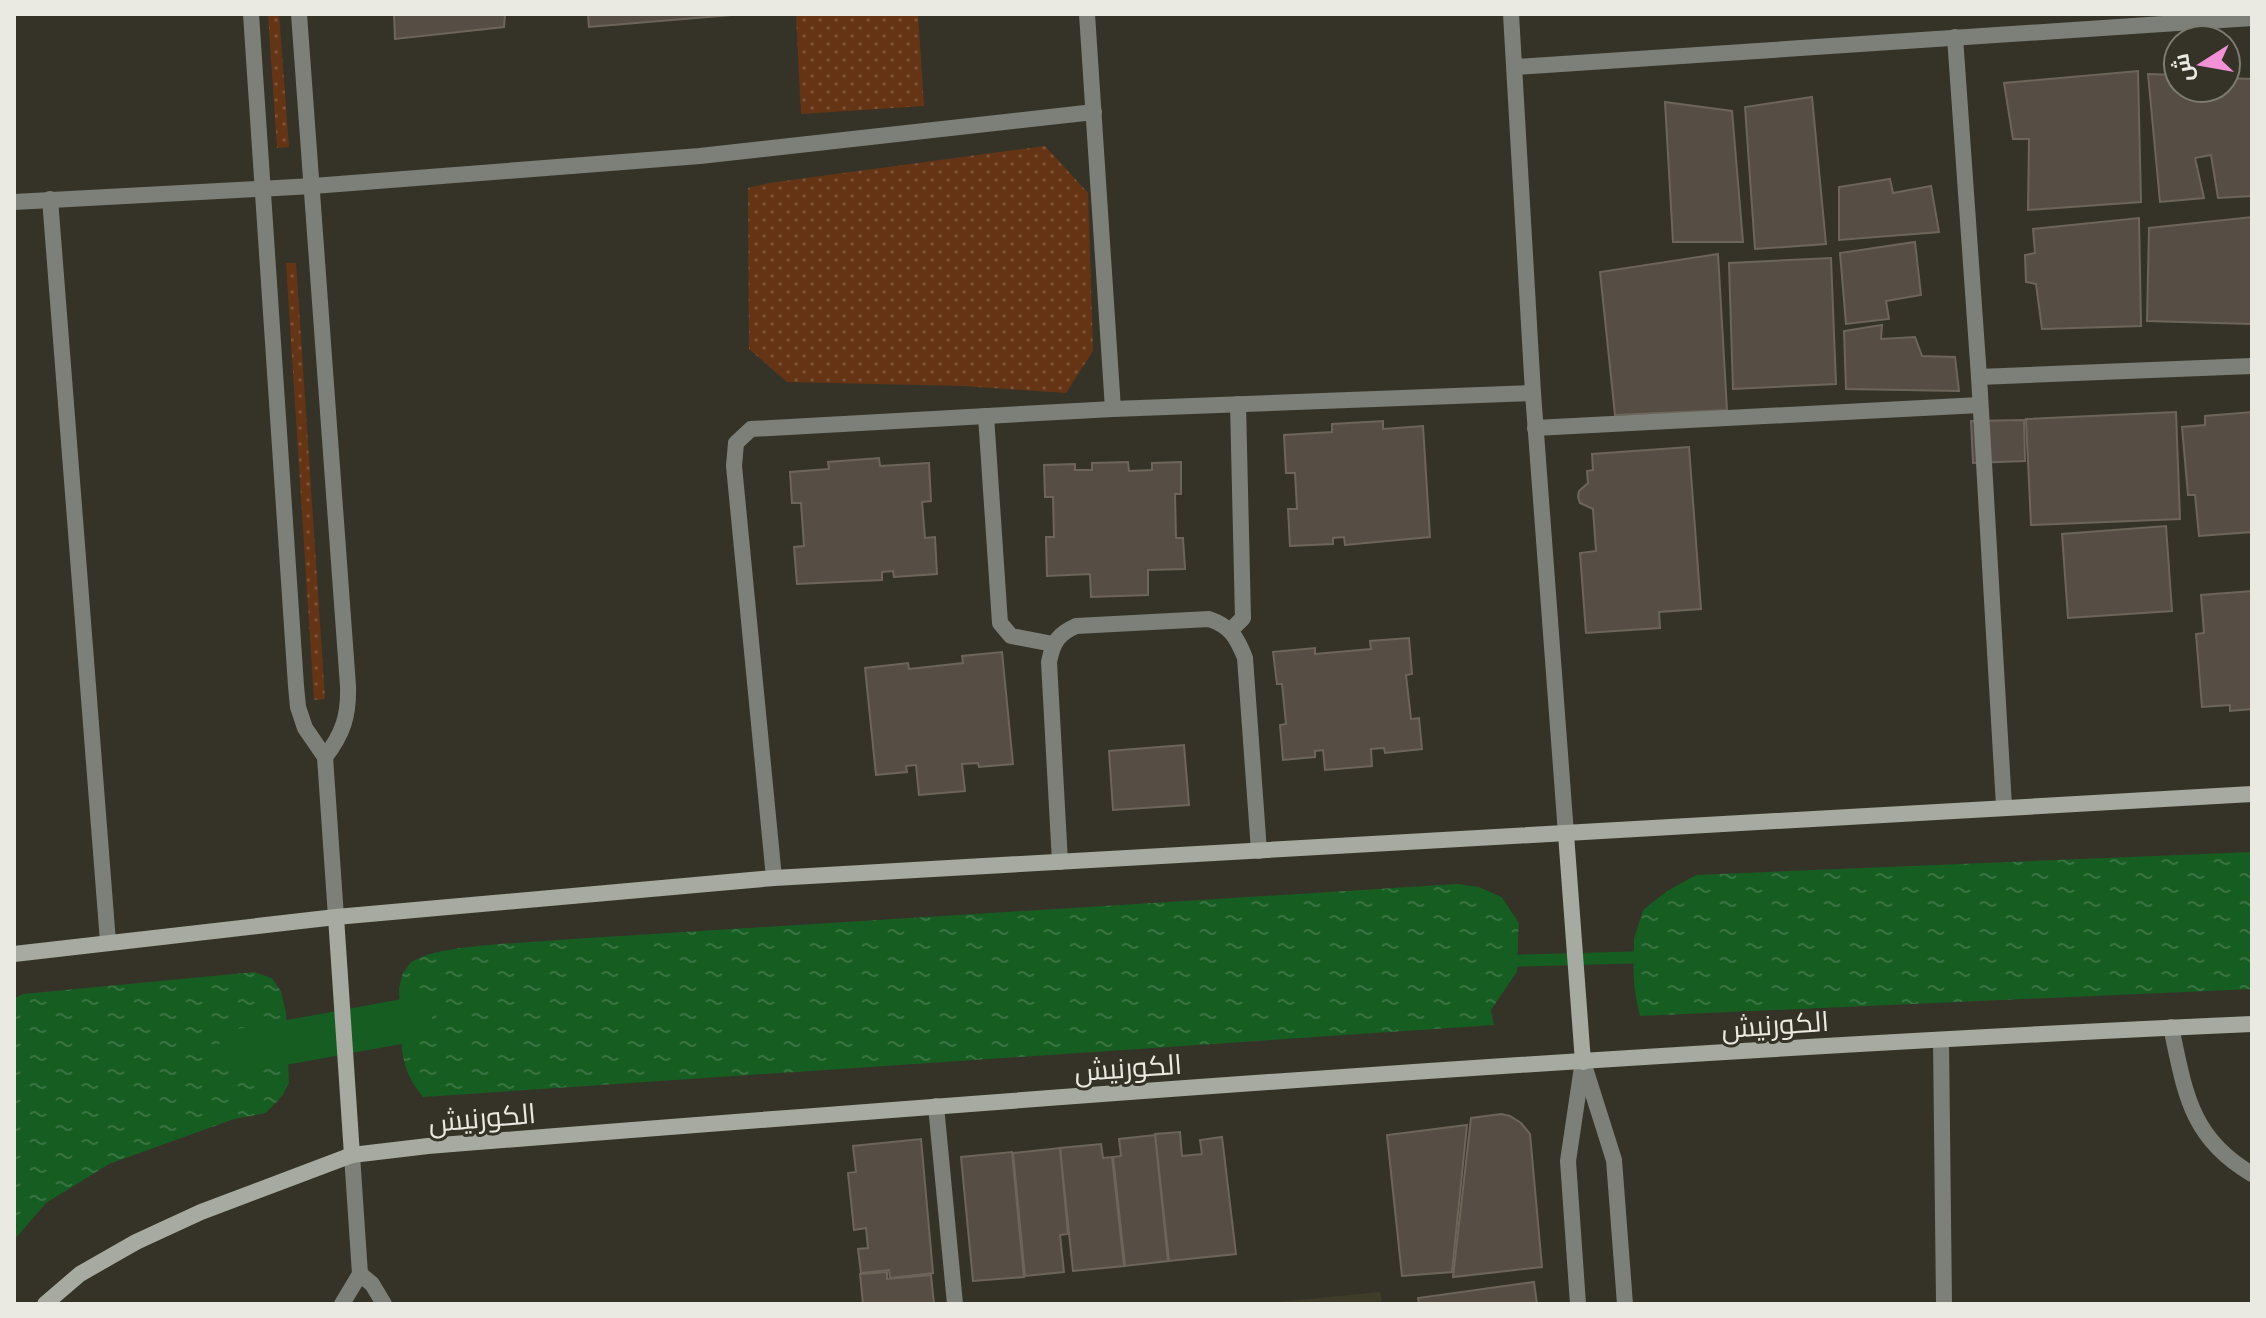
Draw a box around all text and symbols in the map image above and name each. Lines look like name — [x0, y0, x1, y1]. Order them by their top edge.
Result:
north arrow — [2162, 24, 2242, 104]
text: ش — [2165, 51, 2199, 85]
street label: الكورنيش — [1720, 1002, 1830, 1046]
street label: الكورنيش — [1073, 1045, 1183, 1089]
street label: الكورنيش — [427, 1094, 537, 1140]

